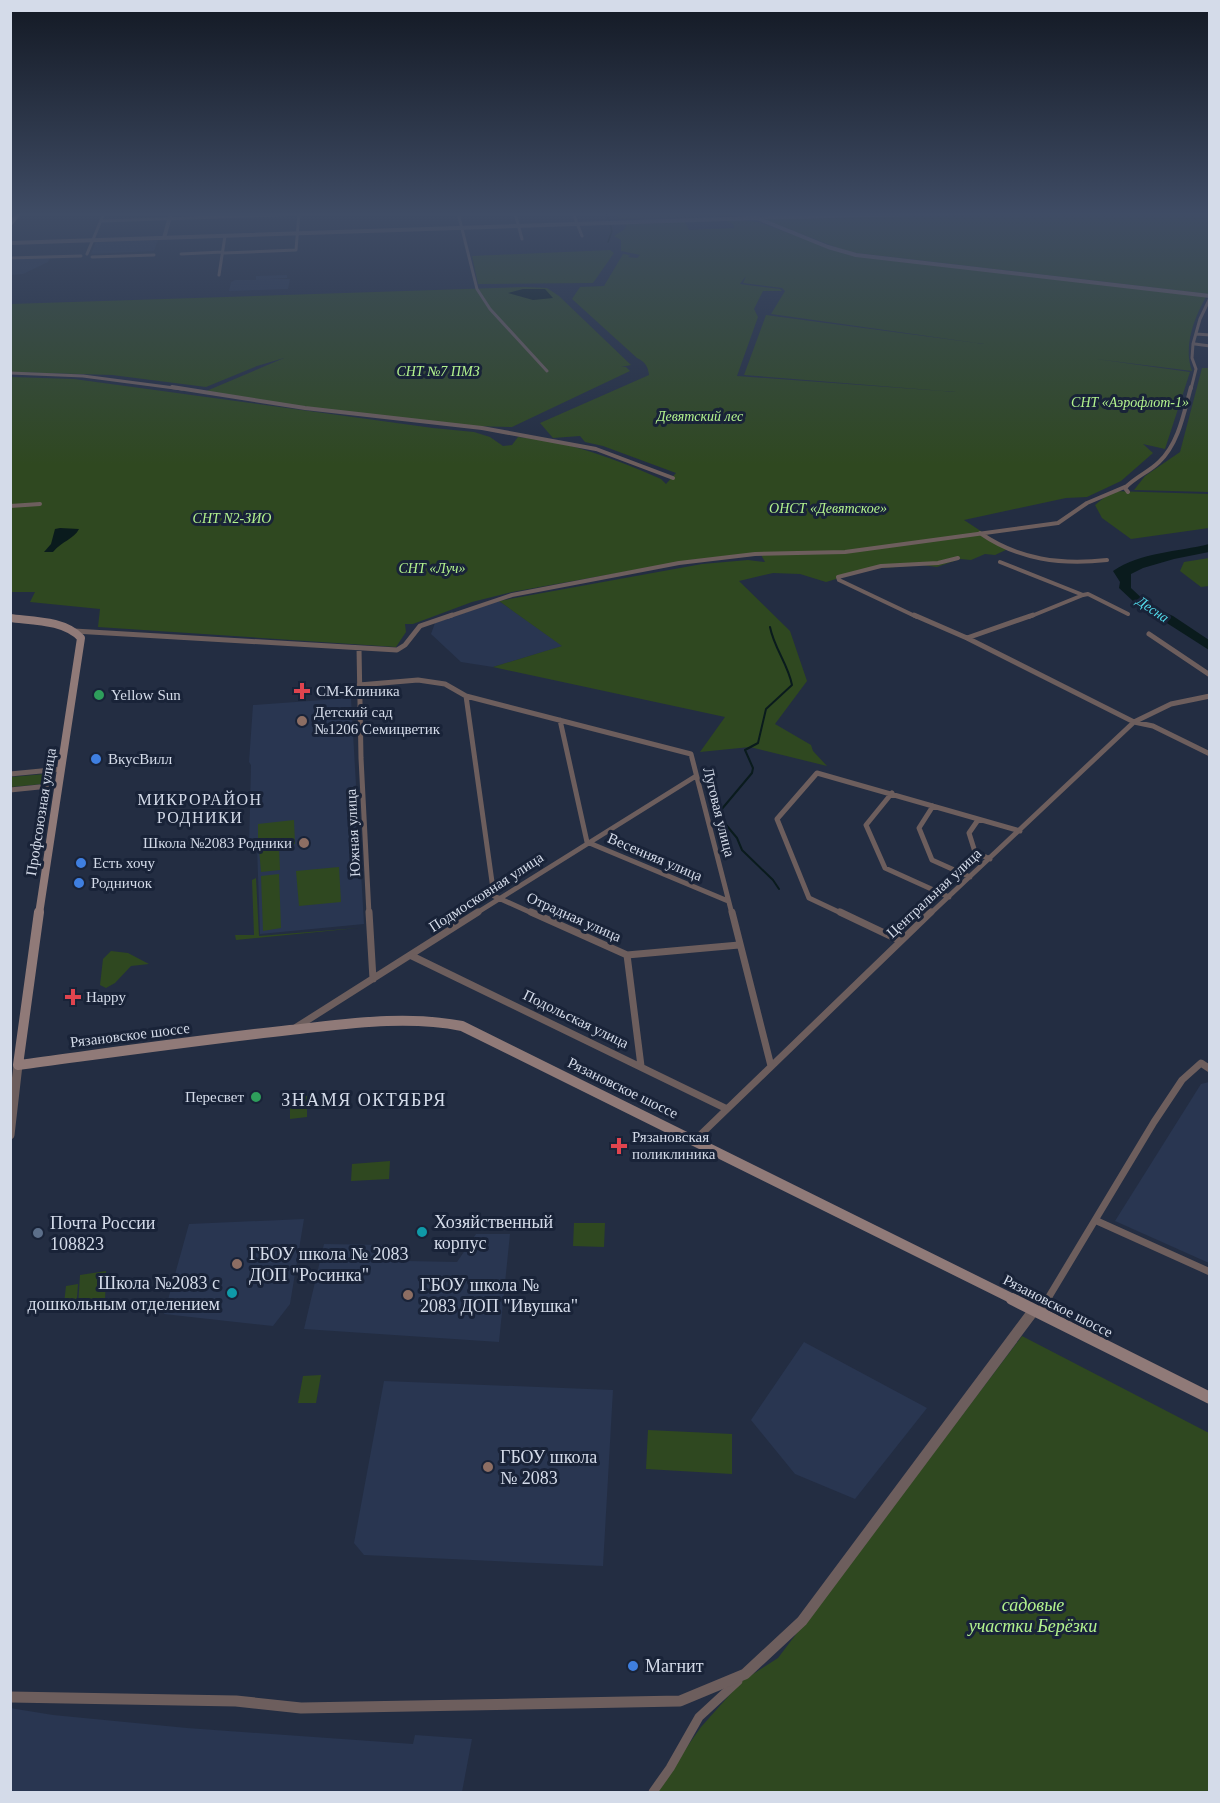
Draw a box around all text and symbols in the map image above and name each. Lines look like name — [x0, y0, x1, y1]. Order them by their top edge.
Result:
park label: СНТ №7 ПМЗ — [396, 364, 480, 379]
park label: СНТ «Аэрофлот-1» — [1071, 395, 1189, 410]
park label: Девятский лес — [655, 409, 744, 424]
park label: ОНСТ «Девятское» — [769, 501, 887, 516]
park label: СНТ N2-ЗИО — [193, 511, 271, 526]
park label: СНТ «Луч» — [398, 561, 466, 576]
water label: Десна — [1132, 592, 1171, 625]
marker: СМ-Клиника — [293, 682, 311, 700]
place label: СМ-Клиника — [316, 683, 400, 699]
place label: Yellow Sun — [111, 687, 181, 703]
marker: Yellow Sun — [92, 688, 106, 702]
place label: Детский сад №1206 Семицветик — [314, 704, 441, 737]
marker: Детский сад №1206 Семицветик — [295, 714, 309, 728]
street label: Профсоюзная улица — [23, 747, 59, 877]
place label: ВкусВилл — [108, 751, 173, 767]
marker: ВкусВилл — [89, 752, 103, 766]
street label: Луговая улица — [700, 766, 738, 859]
street label: Южная улица — [343, 788, 363, 878]
district label: МИКРОРАЙОН РОДНИКИ — [137, 790, 263, 827]
street label: Весенняя улица — [605, 830, 705, 884]
place label: Школа №2083 Родники — [143, 835, 292, 851]
marker: Школа №2083 Родники — [297, 836, 311, 850]
street label: Центральная улица — [883, 845, 985, 941]
street label: Подмосковная улица — [426, 849, 546, 935]
place label: Есть хочу — [93, 855, 156, 871]
marker: Есть хочу — [74, 856, 88, 870]
place label: Родничок — [91, 875, 153, 891]
marker: Родничок — [72, 876, 86, 890]
street label: Отрадная улица — [524, 889, 624, 945]
street label: Подольская улица — [521, 987, 632, 1052]
marker: Happy — [64, 988, 82, 1006]
place label: Happy — [86, 989, 126, 1005]
street label: Рязановское шоссе — [69, 1020, 191, 1050]
street label: Рязановское шоссе — [565, 1054, 681, 1122]
place label: Пересвет — [185, 1089, 244, 1105]
marker: Пересвет — [249, 1090, 263, 1104]
district label: ЗНАМЯ ОКТЯБРЯ — [281, 1090, 447, 1110]
place label: Рязановская поликлиника — [632, 1129, 716, 1162]
marker: Рязановская поликлиника — [610, 1137, 628, 1155]
place label: Хозяйственный корпус — [434, 1212, 553, 1253]
place label: Почта России 108823 — [50, 1213, 156, 1254]
marker: Хозяйственный корпус — [415, 1225, 429, 1239]
marker: Почта России 108823 — [31, 1226, 45, 1240]
place label: ГБОУ школа № 2083 ДОП "Росинка" — [249, 1244, 408, 1285]
marker: ГБОУ школа № 2083 ДОП "Росинка" — [230, 1257, 244, 1271]
street label: Рязановское шоссе — [1001, 1271, 1116, 1341]
place label: Школа №2083 с дошкольным отделением — [27, 1273, 220, 1314]
place label: ГБОУ школа № 2083 ДОП "Ивушка" — [420, 1275, 578, 1316]
marker: Школа №2083 с дошкольным отделением — [225, 1286, 239, 1300]
marker: ГБОУ школа № 2083 ДОП "Ивушка" — [401, 1288, 415, 1302]
place label: ГБОУ школа № 2083 — [500, 1447, 597, 1488]
marker: ГБОУ школа № 2083 — [481, 1460, 495, 1474]
park label: садовые участки Берёзки — [967, 1595, 1097, 1636]
place label: Магнит — [645, 1656, 704, 1676]
marker: Магнит — [626, 1659, 640, 1673]

